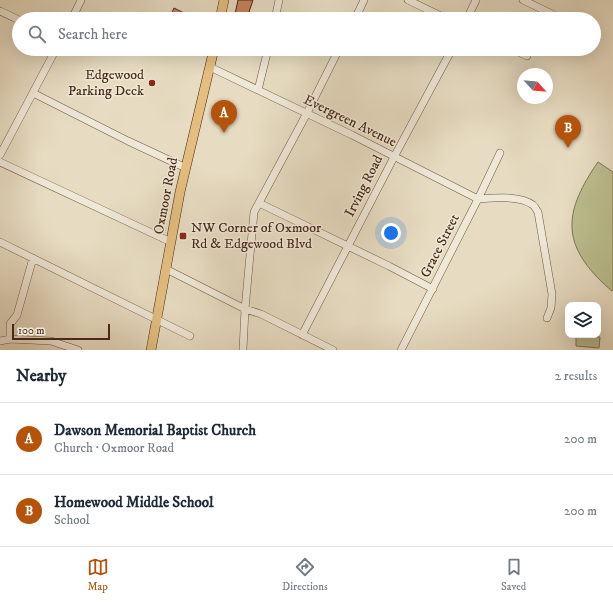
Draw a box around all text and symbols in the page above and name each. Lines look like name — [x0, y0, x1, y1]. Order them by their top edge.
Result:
search box — [12, 12, 601, 56]
icon: search — [26, 23, 48, 45]
text: Search here — [58, 25, 127, 44]
place label: Edgewood Parking Deck — [68, 66, 144, 100]
north arrow — [517, 68, 553, 104]
marker: Edgewood Parking Deck — [147, 78, 157, 88]
street label: Evergreen Avenue — [301, 91, 400, 151]
pin: A — [211, 100, 237, 133]
pin: B — [555, 115, 581, 148]
street label: Irving Road — [341, 152, 387, 220]
street label: Oxmoor Road — [150, 156, 182, 236]
street label: Grace Street — [416, 211, 464, 281]
place label: NW Corner of Oxmoor Rd & Edgewood Blvd — [191, 219, 322, 253]
your location — [381, 223, 401, 243]
marker: NW Corner of Oxmoor Rd & Edgewood Blvd — [178, 231, 188, 241]
map controls — [565, 302, 601, 338]
button: layers — [565, 302, 601, 338]
scale bar — [12, 322, 110, 341]
text: 100 m — [18, 324, 44, 338]
text: Nearby — [16, 365, 66, 387]
text: 2 results — [555, 368, 597, 384]
text: Dawson Memorial Baptist Church — [54, 421, 256, 440]
text: A — [25, 431, 33, 447]
text: 200 m — [564, 431, 597, 447]
text: Church · Oxmoor Road — [54, 440, 174, 456]
text: Homewood Middle School — [54, 493, 214, 512]
text: B — [25, 503, 33, 519]
text: 200 m — [564, 503, 597, 519]
text: School — [54, 512, 90, 528]
tab: Map — [87, 556, 109, 594]
tab: Directions — [282, 556, 328, 594]
tab: Saved — [501, 556, 526, 594]

